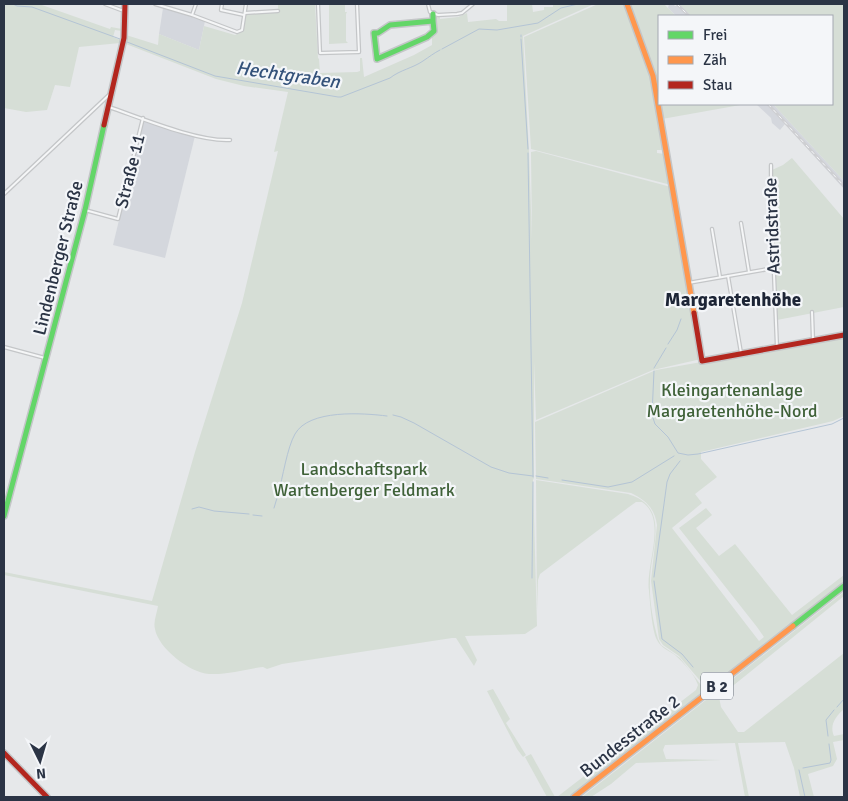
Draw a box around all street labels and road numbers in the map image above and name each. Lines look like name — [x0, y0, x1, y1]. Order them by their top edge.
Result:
street label: Straße 11 — [110, 132, 150, 210]
street label: Astridstraße — [759, 177, 785, 275]
street label: Lindenberger Straße — [28, 178, 88, 338]
road number: B 2 — [701, 672, 733, 699]
street label: Bundesstraße 2 — [576, 690, 684, 782]

